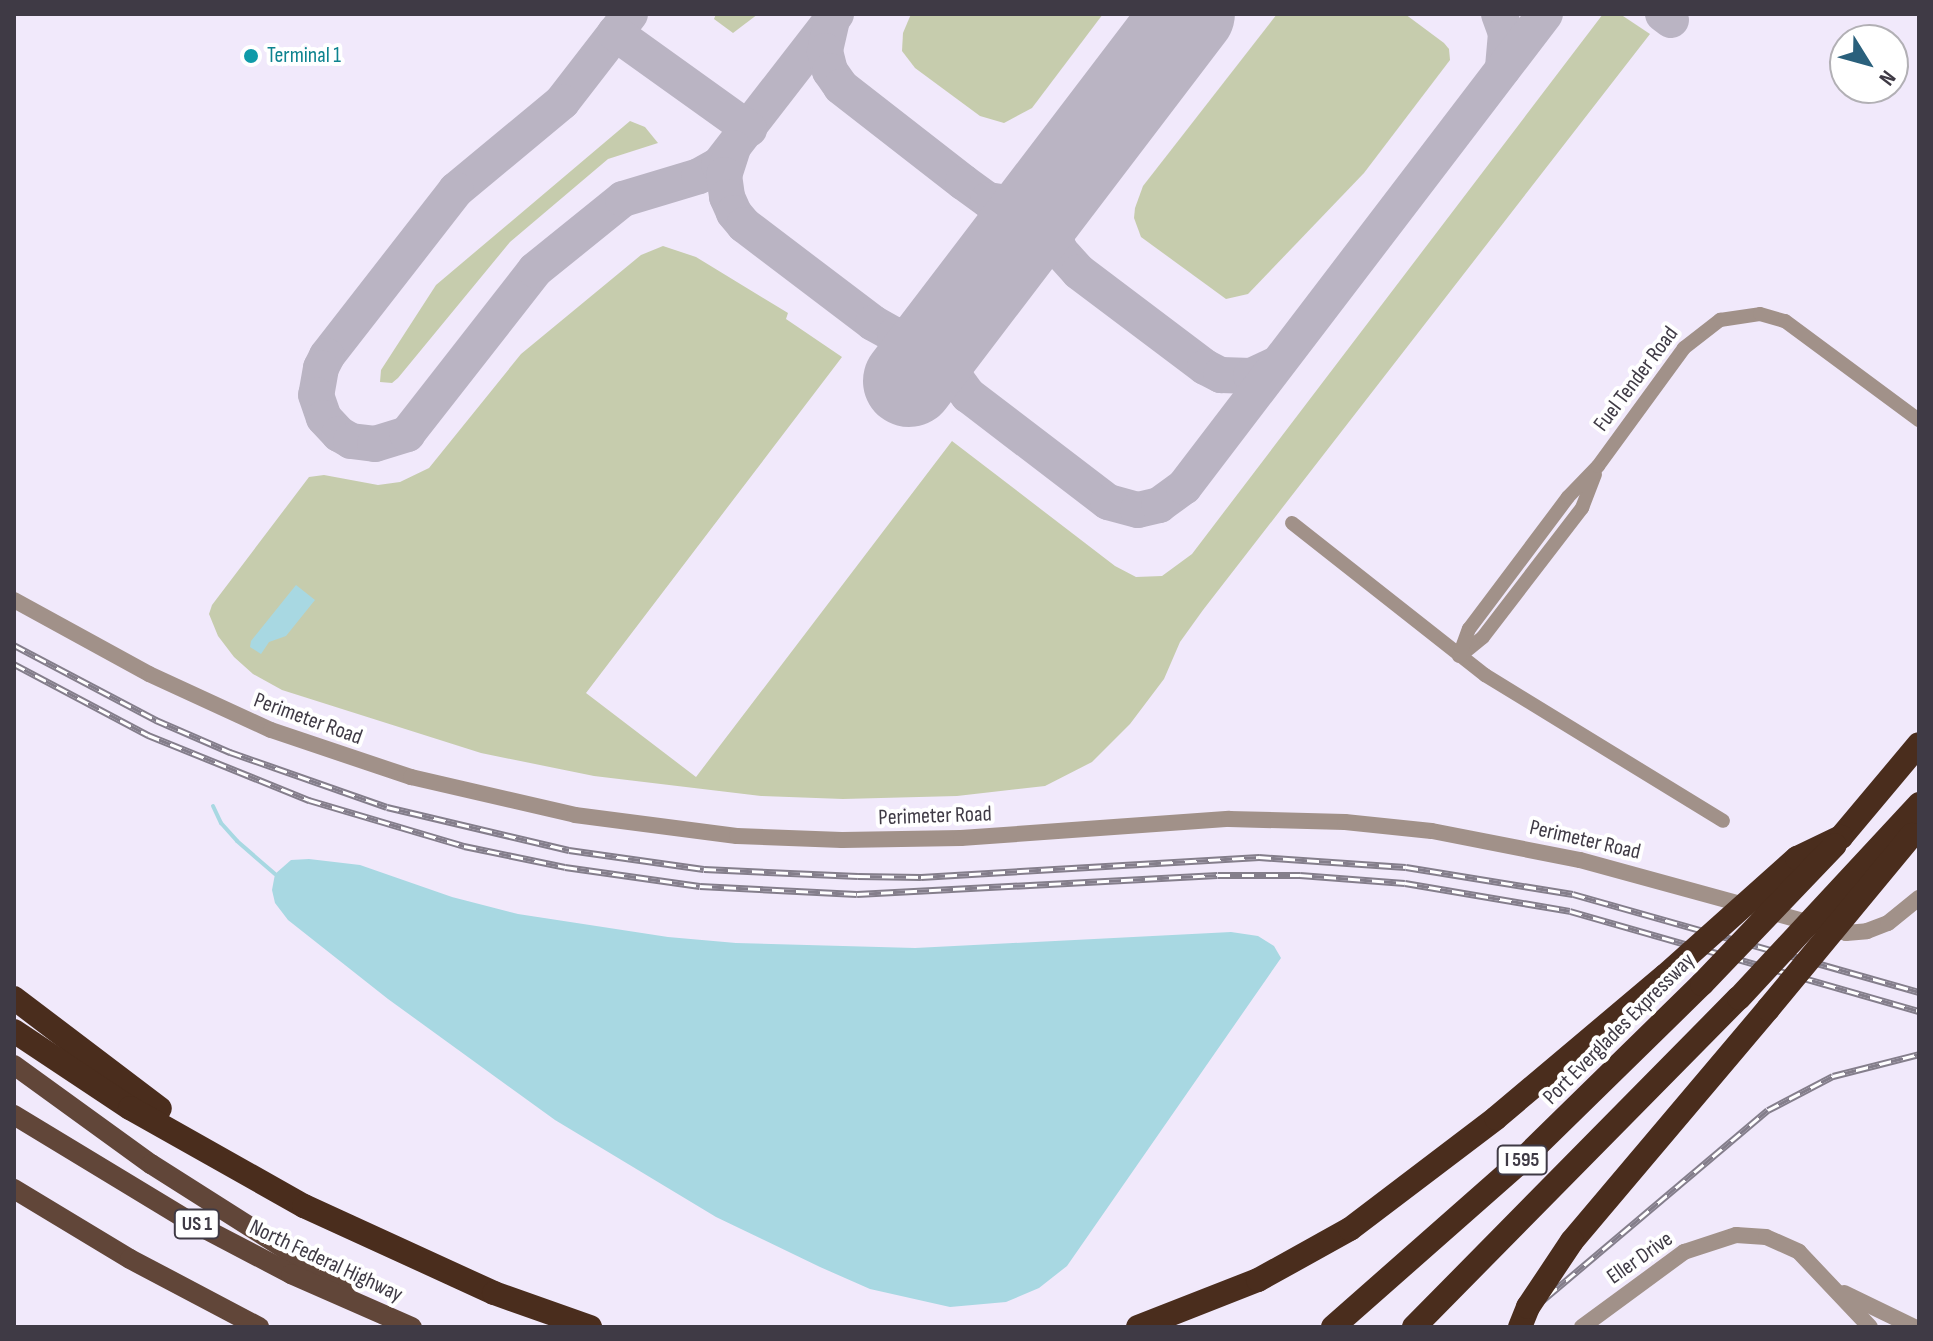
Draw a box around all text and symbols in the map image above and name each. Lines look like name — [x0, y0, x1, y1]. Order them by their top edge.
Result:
north arrow — [1829, 24, 1909, 104]
place label: Terminal 1 — [267, 43, 341, 69]
marker: Terminal 1 — [242, 47, 260, 65]
text: N — [1873, 65, 1901, 90]
street label: Fuel Tender Road — [1588, 321, 1684, 437]
street label: Perimeter Road — [250, 687, 366, 751]
street label: Perimeter Road — [878, 801, 992, 831]
street label: Perimeter Road — [1527, 814, 1643, 866]
street label: Port Everglades Expressway — [1538, 948, 1700, 1110]
road number: I 595 — [1496, 1144, 1548, 1176]
road number: US 1 — [173, 1208, 221, 1240]
street label: North Federal Highway — [245, 1214, 407, 1308]
street label: Eller Drive — [1602, 1226, 1678, 1290]

